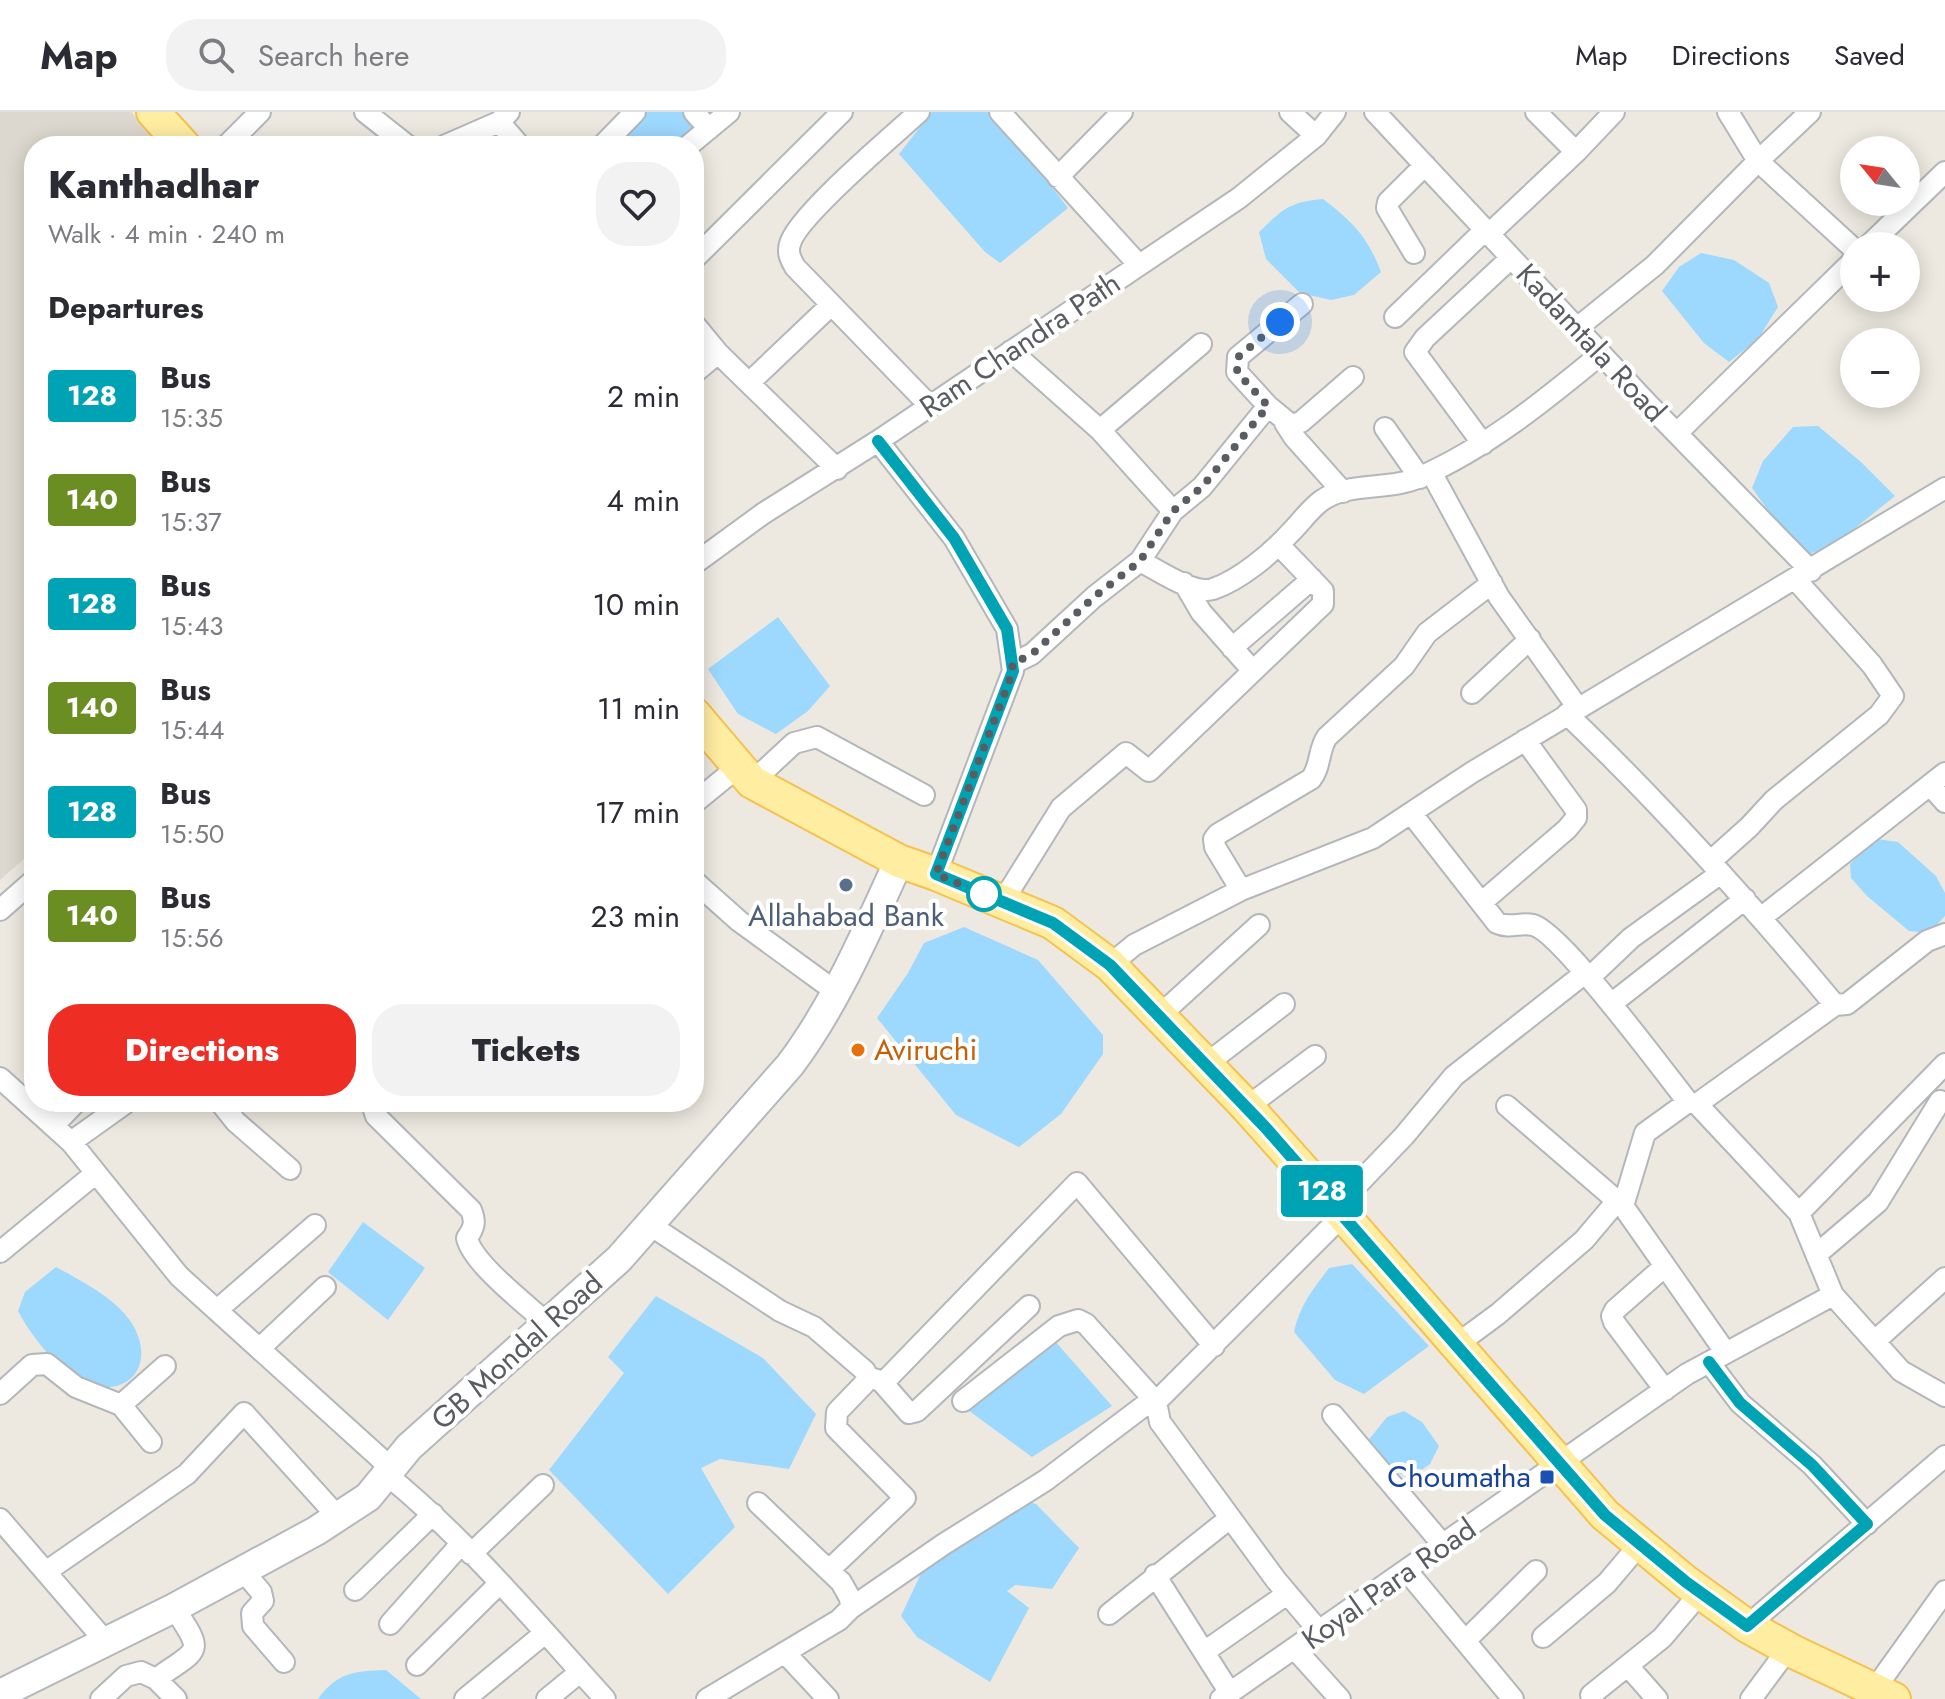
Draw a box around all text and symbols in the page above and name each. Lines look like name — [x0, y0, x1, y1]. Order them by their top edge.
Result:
search box — [166, 19, 726, 91]
text: Map — [40, 28, 118, 83]
icon: search — [194, 33, 238, 77]
text: Search here — [258, 34, 410, 77]
text: Map — [1575, 35, 1627, 76]
text: Directions — [1671, 35, 1790, 76]
text: Saved — [1834, 35, 1905, 76]
north arrow — [1840, 136, 1920, 216]
map controls — [1840, 136, 1920, 408]
text: Kanthadhar — [48, 157, 259, 212]
button: heart — [596, 162, 680, 246]
text: Walk · 4 min · 240 m — [48, 215, 285, 253]
button: + — [1840, 232, 1920, 312]
street label: Kadamtala Road — [1506, 254, 1676, 432]
street label: Ram Chandra Path — [911, 261, 1129, 428]
text: Departures — [48, 286, 204, 329]
your location — [1260, 302, 1300, 342]
button: − — [1840, 328, 1920, 408]
text: Bus — [160, 356, 211, 399]
text: 128 — [67, 375, 117, 416]
text: 2 min — [607, 375, 680, 418]
text: 15:35 — [160, 399, 223, 437]
text: Bus — [160, 460, 211, 503]
text: 140 — [66, 479, 118, 520]
text: 4 min — [607, 479, 680, 522]
text: 15:37 — [160, 503, 222, 541]
text: Bus — [160, 564, 211, 607]
text: 128 — [67, 583, 117, 624]
text: 10 min — [593, 583, 680, 626]
text: 15:43 — [160, 607, 224, 645]
text: Bus — [160, 668, 211, 711]
text: 140 — [66, 687, 118, 728]
text: 11 min — [597, 687, 680, 730]
text: 15:44 — [160, 711, 224, 749]
text: Bus — [160, 772, 211, 815]
text: 128 — [67, 791, 117, 832]
text: 17 min — [595, 791, 680, 834]
text: 15:50 — [160, 815, 224, 853]
text: Bus — [160, 876, 211, 919]
marker: Allahabad Bank — [837, 876, 855, 894]
unlabelled marker — [967, 877, 1001, 911]
place label: Allahabad Bank — [748, 894, 945, 937]
text: 140 — [66, 895, 118, 936]
text: 23 min — [591, 895, 680, 938]
text: 15:56 — [160, 919, 224, 957]
button: Directions — [48, 1004, 356, 1096]
button: Tickets — [372, 1004, 680, 1096]
place label: Aviruchi — [874, 1028, 977, 1071]
marker: Aviruchi — [849, 1041, 867, 1059]
line badge: 128 — [1276, 1165, 1368, 1217]
text: 128 — [1297, 1170, 1347, 1211]
street label: GB Mondal Road — [421, 1262, 612, 1439]
place label: Choumatha — [1387, 1455, 1531, 1498]
marker: Choumatha — [1538, 1468, 1556, 1486]
street label: Koyal Para Road — [1293, 1507, 1485, 1660]

